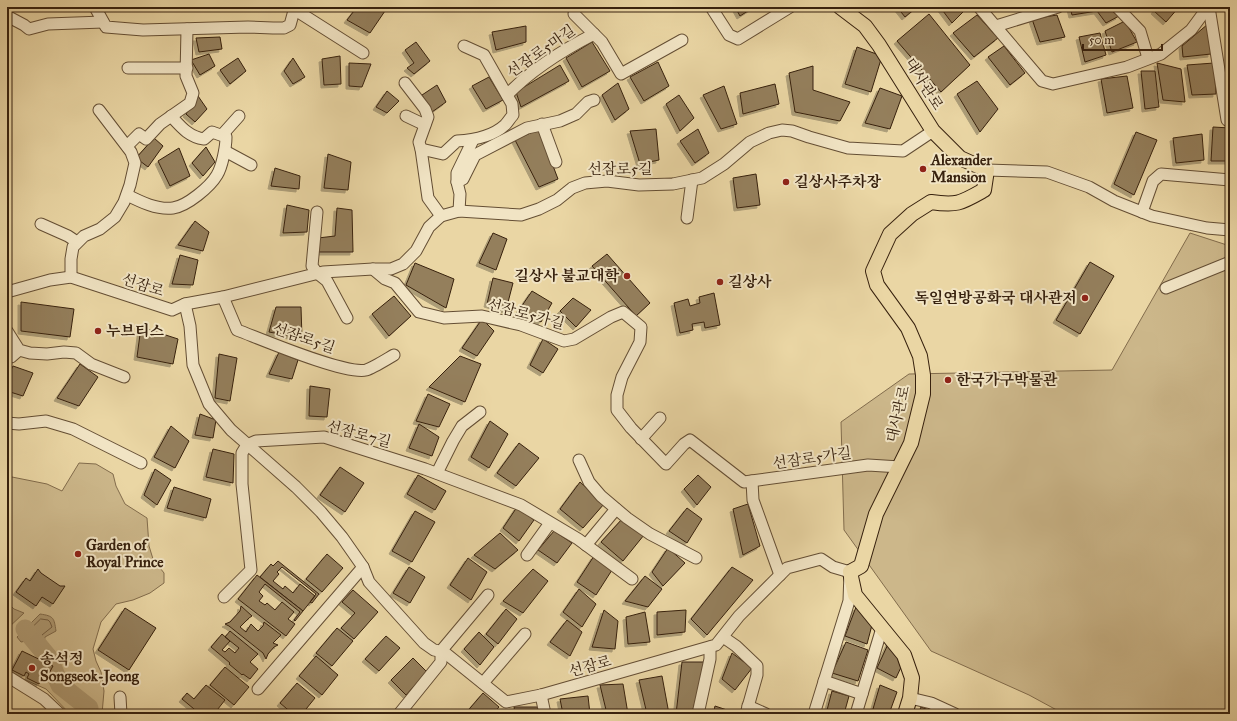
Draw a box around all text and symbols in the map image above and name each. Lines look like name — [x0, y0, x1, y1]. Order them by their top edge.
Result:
street label: 선잠로5마길 — [503, 21, 579, 81]
scale bar — [1083, 26, 1162, 52]
text: 50 m — [1089, 33, 1114, 47]
street label: 대사관로 — [901, 55, 947, 114]
place label: Alexander Mansion — [930, 151, 992, 186]
street label: 선잠로5길 — [588, 160, 652, 178]
marker: Alexander Mansion — [918, 164, 928, 174]
place label: 길상사주차장 — [794, 173, 881, 191]
marker: 길상사주차장 — [781, 177, 791, 187]
place label: 길상사 불교대학 — [514, 267, 619, 285]
street label: 선잠로 — [120, 270, 167, 300]
marker: 길상사 불교대학 — [622, 271, 632, 281]
place label: 길상사 — [728, 273, 772, 291]
marker: 길상사 — [715, 277, 725, 287]
place label: 독일연방공화국 대사관저 — [914, 289, 1077, 307]
marker: 독일연방공화국 대사관저 — [1080, 293, 1090, 303]
street label: 선잠로5가길 — [485, 295, 567, 333]
street label: 선잠로5길 — [270, 319, 338, 357]
place label: 누브티스 — [106, 322, 164, 340]
marker: 누브티스 — [93, 326, 103, 336]
place label: 한국가구박물관 — [956, 371, 1058, 389]
marker: 한국가구박물관 — [943, 375, 953, 385]
street label: 대사관로 — [883, 383, 913, 444]
street label: 선잠로7길 — [325, 417, 393, 451]
street label: 선잠로5가길 — [771, 444, 853, 472]
place label: Garden of Royal Prince — [86, 536, 164, 572]
marker: Garden of Royal Prince — [73, 549, 83, 559]
place label: 송석정 Songseok-Jeong — [40, 650, 140, 686]
street label: 선잠로 — [567, 652, 614, 680]
marker: 송석정 Songseok-Jeong — [27, 663, 37, 673]

